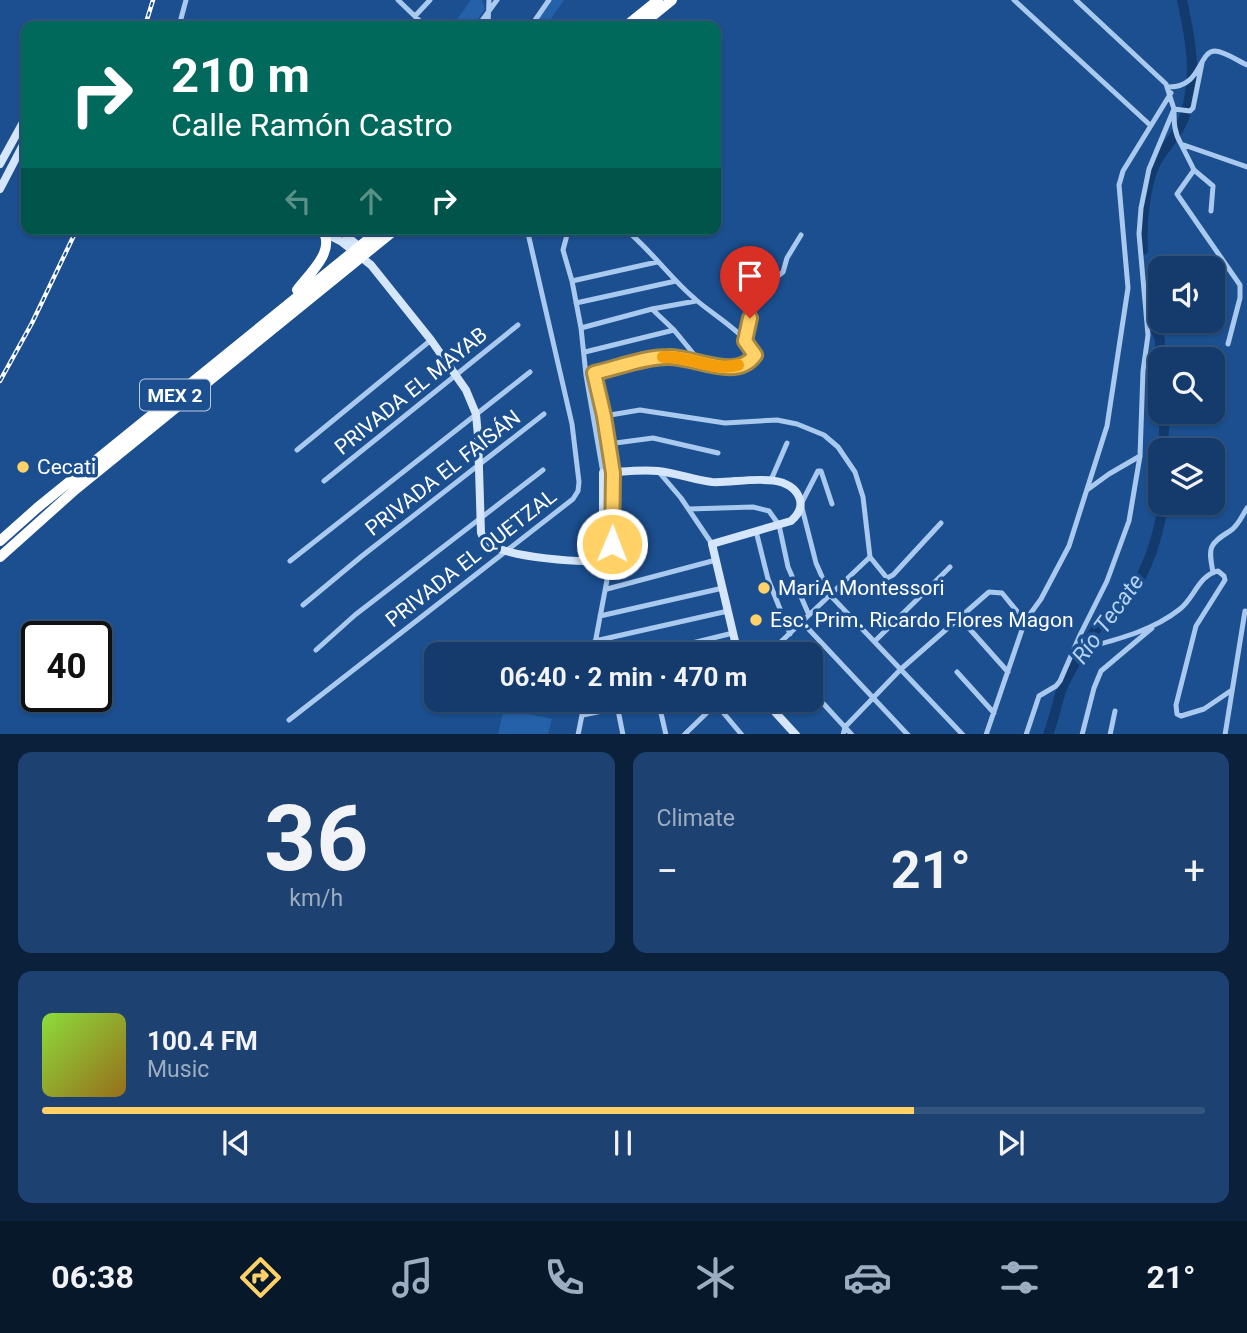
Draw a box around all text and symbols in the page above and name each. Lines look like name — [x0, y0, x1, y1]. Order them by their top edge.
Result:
text: 210 m — [171, 47, 310, 104]
icon: right — [56, 49, 147, 140]
text: Calle Ramón Castro — [171, 106, 453, 144]
icon: left — [279, 182, 317, 220]
icon: ahead — [352, 182, 390, 220]
icon: right — [425, 182, 463, 220]
pin — [720, 246, 780, 318]
map controls — [1148, 256, 1225, 515]
button: sound — [1148, 256, 1225, 333]
icon: arrive — [731, 257, 769, 295]
street label: PRIVADA EL MAYAB — [330, 322, 492, 460]
button: search — [1148, 347, 1225, 424]
road number: MEX 2 — [140, 380, 210, 410]
street label: PRIVADA EL FAISÁN — [361, 405, 525, 541]
button: layers — [1148, 438, 1225, 515]
place label: Cecati — [37, 455, 96, 479]
marker: Cecati — [15, 459, 31, 475]
street label: PRIVADA EL QUETZAL — [381, 484, 561, 632]
position arrow — [575, 507, 649, 581]
water label: Río Tecate — [1066, 569, 1150, 669]
place label: MariA Montessori — [778, 576, 945, 600]
marker: MariA Montessori — [756, 580, 772, 596]
place label: Esc. Prim. Ricardo Flores Magon — [770, 608, 1073, 632]
marker: Esc. Prim. Ricardo Flores Magon — [748, 612, 764, 628]
speed limit sign: 40 — [21, 621, 112, 712]
text: 06:40 · 2 min · 470 m — [500, 662, 747, 692]
text: 36 — [264, 786, 368, 892]
text: Climate — [657, 805, 735, 832]
text: 21° — [891, 840, 971, 901]
text: − — [657, 849, 678, 893]
text: + — [1183, 849, 1205, 893]
text: km/h — [289, 885, 343, 912]
text: 100.4 FM — [147, 1026, 258, 1056]
text: Music — [147, 1056, 209, 1083]
icon: previous — [217, 1124, 255, 1162]
icon: pause — [604, 1124, 642, 1162]
icon: next — [992, 1124, 1030, 1162]
icon: directions — [236, 1253, 285, 1302]
icon: music — [388, 1253, 437, 1302]
icon: phone — [540, 1253, 589, 1302]
icon: climate — [691, 1253, 740, 1302]
icon: car — [843, 1253, 892, 1302]
icon: filters — [995, 1253, 1044, 1302]
text: 06:38 — [51, 1258, 134, 1296]
text: 21° — [1146, 1258, 1196, 1296]

